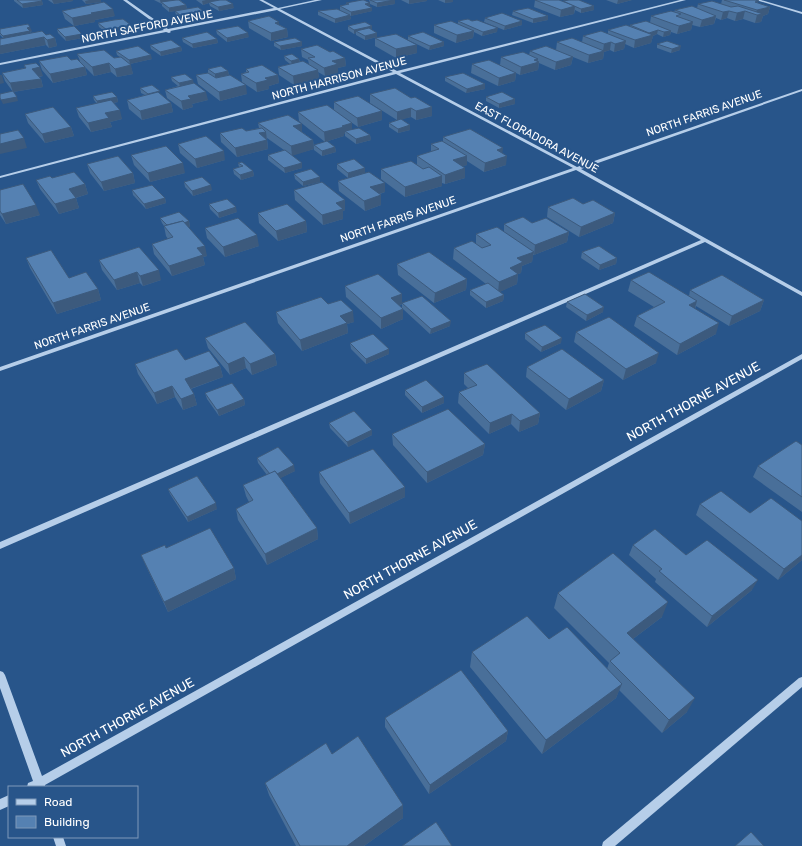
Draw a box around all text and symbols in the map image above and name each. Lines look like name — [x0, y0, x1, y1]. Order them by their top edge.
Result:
street label: NORTH SAFFORD AVENUE — [80, 7, 214, 46]
street label: NORTH HARRISON AVENUE — [270, 54, 408, 103]
street label: NORTH FARRIS AVENUE — [644, 87, 764, 139]
street label: EAST FLORADORA AVENUE — [473, 99, 601, 176]
street label: NORTH FARRIS AVENUE — [338, 193, 458, 245]
street label: NORTH FARRIS AVENUE — [32, 300, 152, 352]
street label: NORTH THORNE AVENUE — [624, 358, 763, 444]
street label: NORTH THORNE AVENUE — [341, 516, 480, 602]
street label: NORTH THORNE AVENUE — [58, 674, 197, 760]
legend — [8, 786, 138, 838]
text: Road — [44, 795, 72, 809]
text: Building — [44, 815, 90, 829]

